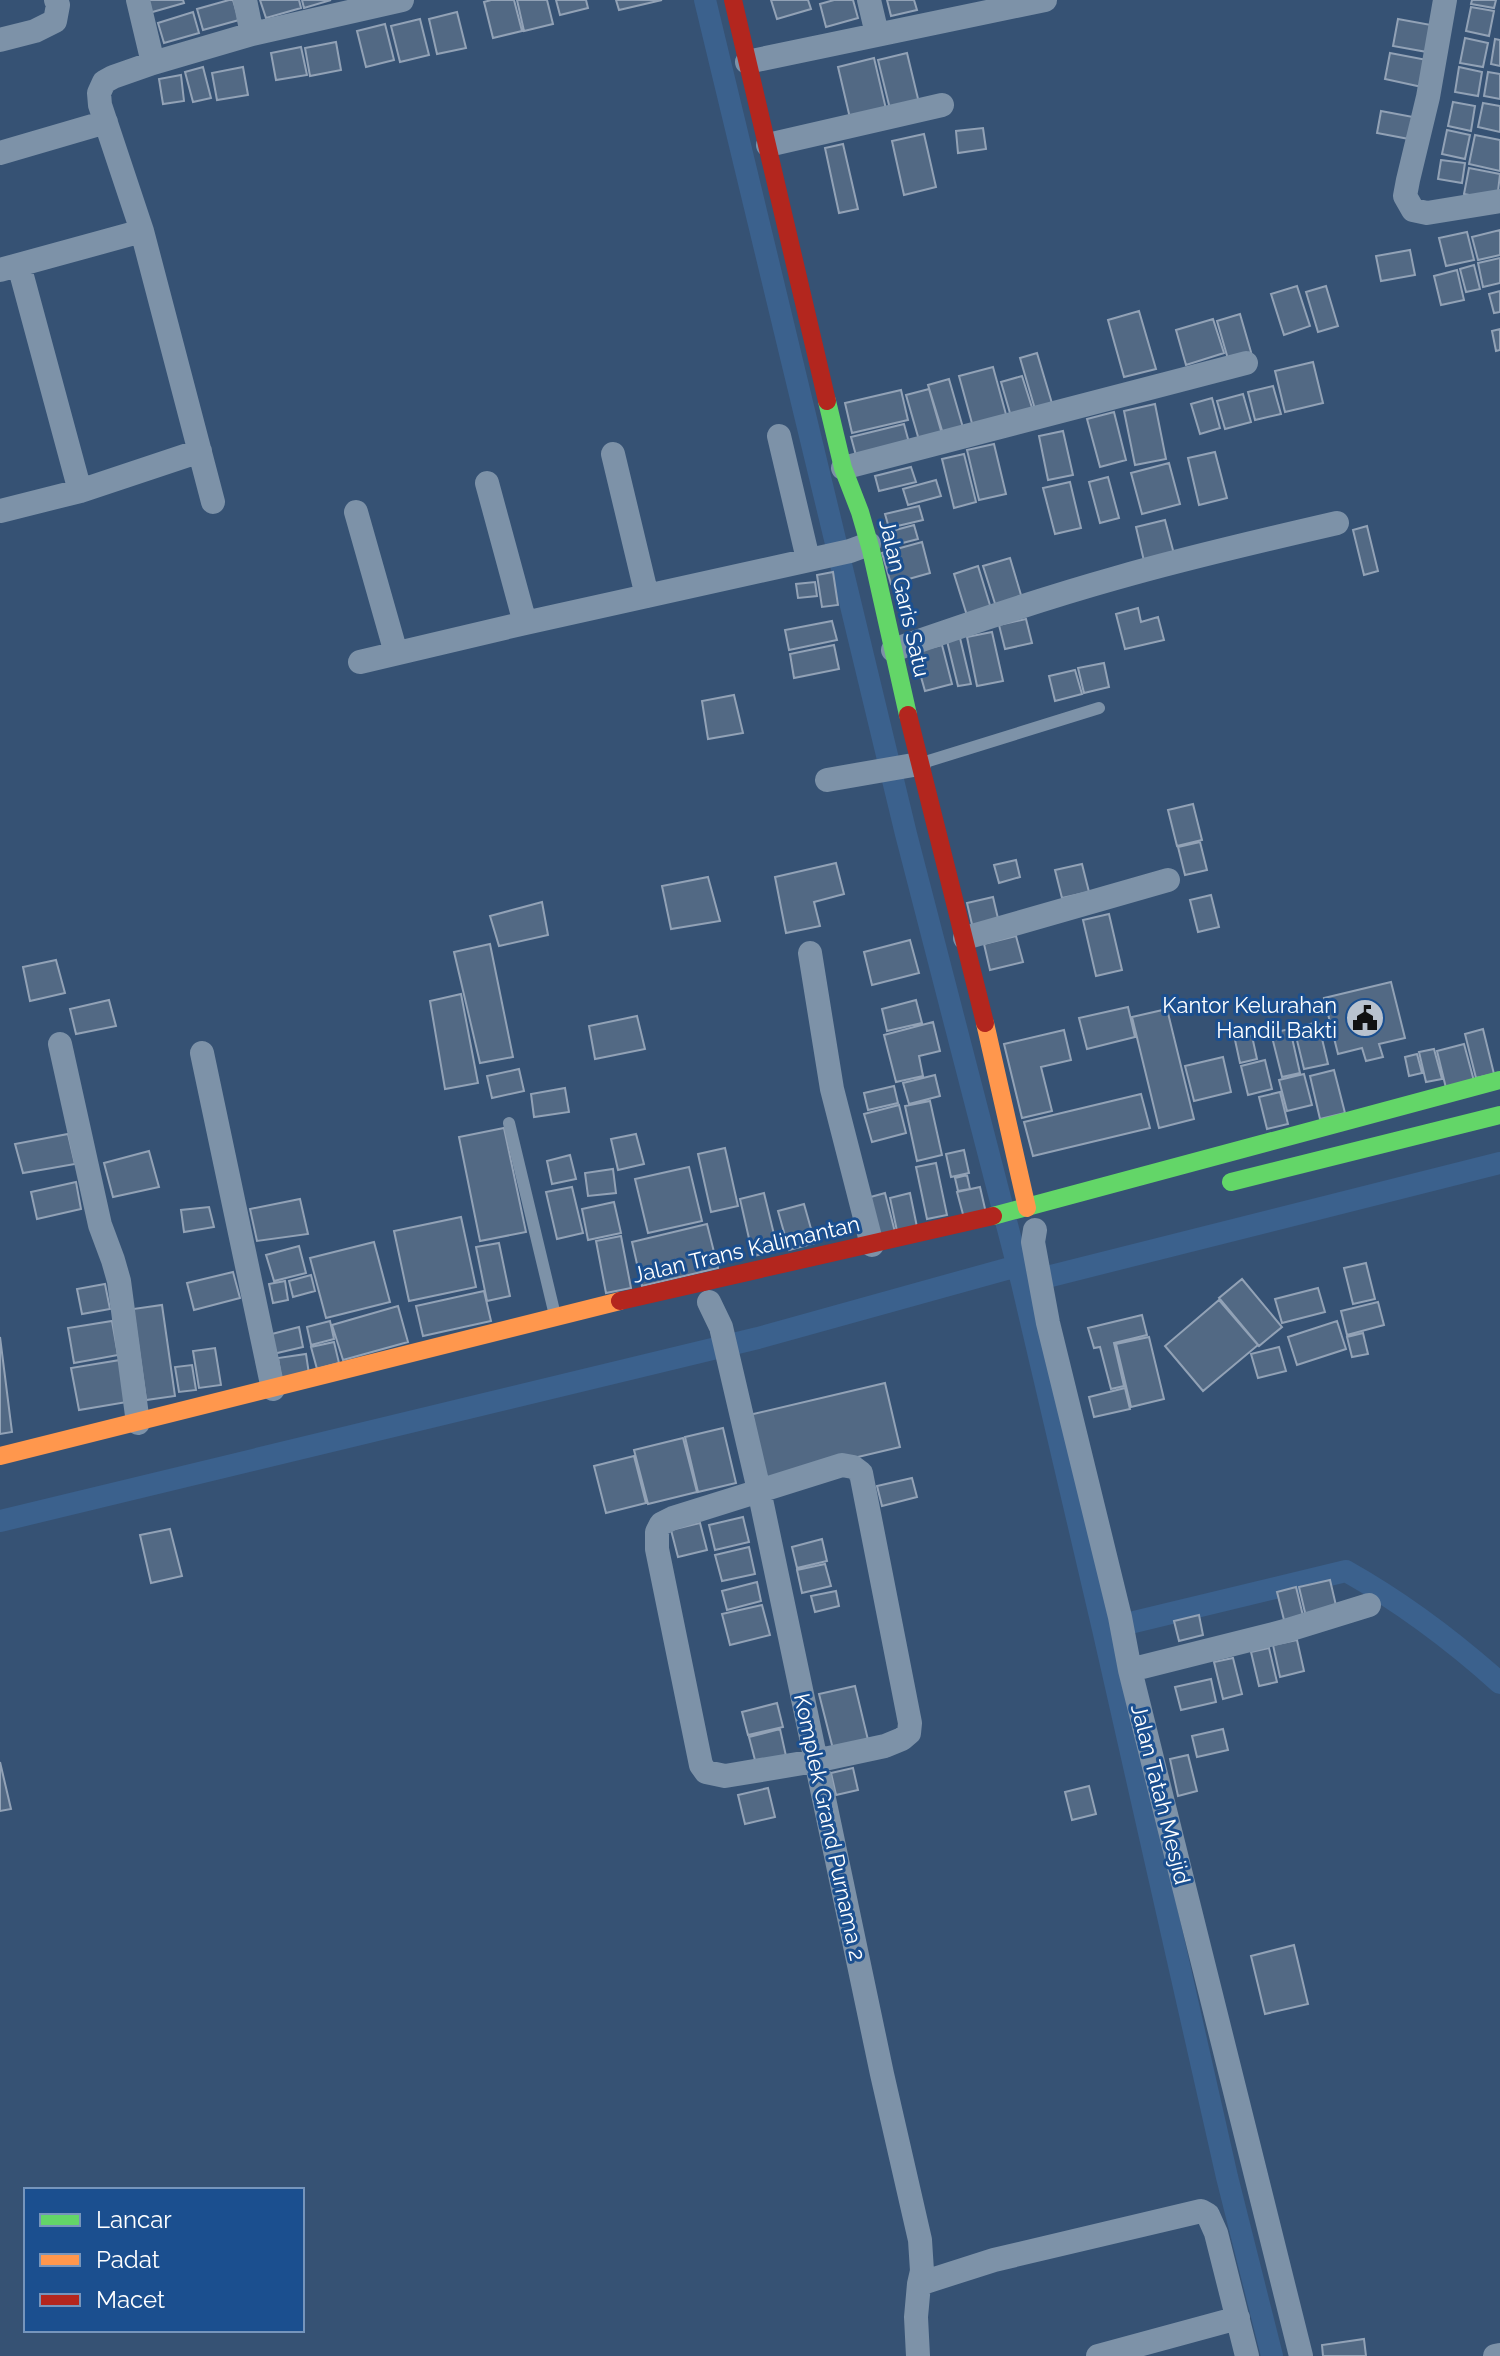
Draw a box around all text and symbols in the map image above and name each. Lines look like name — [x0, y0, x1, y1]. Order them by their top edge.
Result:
street label: Jalan Garis Satu — [874, 517, 936, 679]
place label: Kantor Kelurahan Handil Bakti — [1162, 992, 1337, 1043]
public building icon: Kantor Kelurahan Handil Bakti — [1344, 997, 1386, 1039]
street label: Jalan Trans Kalimantan — [630, 1210, 862, 1288]
street label: Komplek Grand Purnama 2 — [789, 1691, 871, 1963]
street label: Jalan Tatah Mesjid — [1126, 1701, 1196, 1887]
legend — [24, 2188, 304, 2332]
text: Lancar — [96, 2205, 172, 2234]
text: Padat — [96, 2245, 160, 2274]
text: Macet — [96, 2285, 165, 2314]

